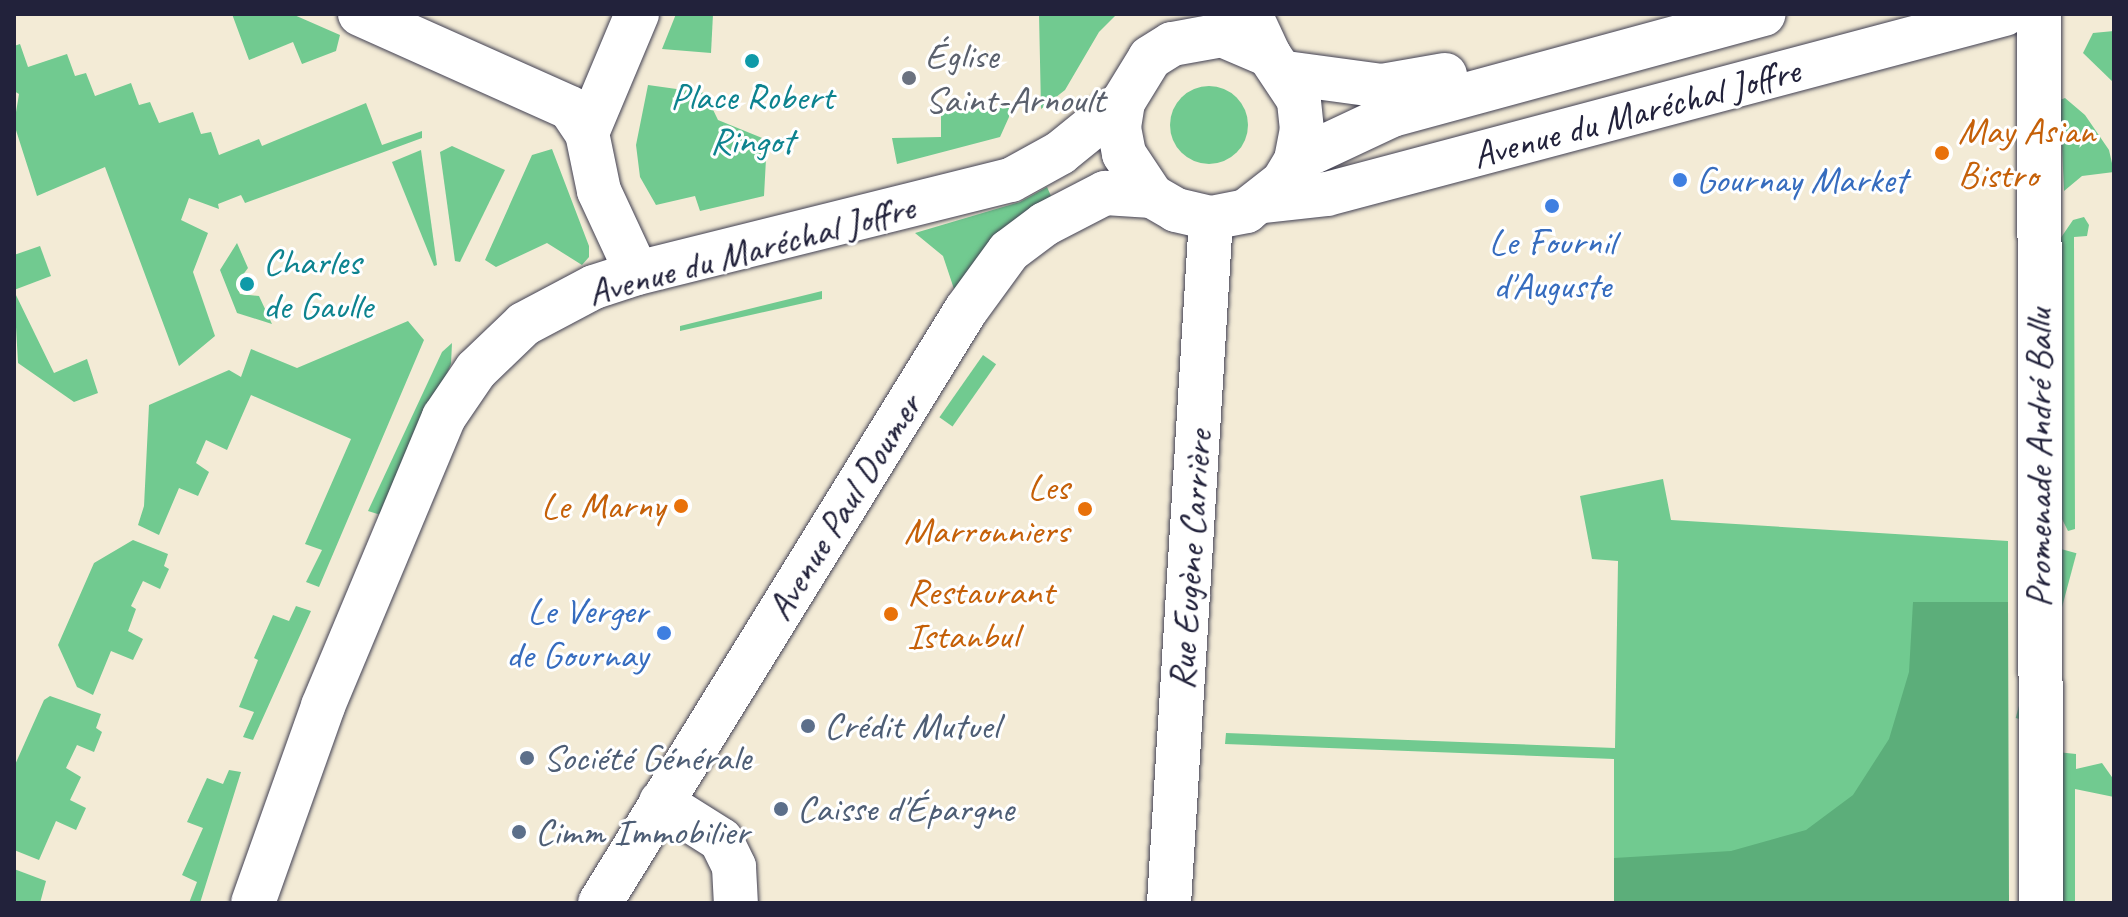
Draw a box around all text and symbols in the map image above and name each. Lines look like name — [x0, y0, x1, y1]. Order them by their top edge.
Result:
place label: Église Saint-Arnoult — [925, 33, 1105, 122]
street label: Avenue du Maréchal Joffre — [1467, 47, 1805, 179]
marker: Place Robert Ringot — [743, 52, 761, 70]
marker: Église Saint-Arnoult — [900, 69, 918, 87]
place label: Place Robert Ringot — [670, 74, 834, 164]
place label: May Asian Bistro — [1958, 108, 2094, 198]
marker: May Asian Bistro — [1933, 144, 1951, 162]
place label: Gournay Market — [1696, 157, 1907, 203]
marker: Gournay Market — [1671, 171, 1689, 189]
street label: Avenue du Maréchal Joffre — [582, 184, 920, 316]
marker: Le Fournil d'Auguste — [1543, 197, 1561, 215]
place label: Le Fournil d'Auguste — [1489, 219, 1615, 308]
place label: Charles de Gaulle — [263, 239, 374, 328]
marker: Charles de Gaulle — [238, 275, 256, 293]
street label: Promenade André Ballu — [2016, 309, 2062, 607]
street label: Avenue Paul Doumer — [757, 386, 931, 628]
street label: Rue Eugène Carrière — [1158, 428, 1222, 692]
place label: Les Marronniers — [904, 464, 1069, 554]
place label: Le Marny — [540, 483, 665, 529]
marker: Le Marny — [672, 497, 690, 515]
marker: Les Marronniers — [1076, 500, 1094, 518]
place label: Restaurant Istanbul — [907, 569, 1054, 658]
place label: Le Verger de Gournay — [506, 588, 648, 678]
marker: Restaurant Istanbul — [882, 605, 900, 623]
marker: Le Verger de Gournay — [655, 624, 673, 642]
place label: Crédit Mutuel — [824, 703, 998, 749]
marker: Crédit Mutuel — [799, 717, 817, 735]
place label: Société Générale — [543, 735, 751, 781]
marker: Société Générale — [518, 749, 536, 767]
place label: Caisse d'Épargne — [797, 786, 1014, 832]
marker: Caisse d'Épargne — [772, 800, 790, 818]
place label: Cimm Immobilier — [535, 809, 750, 855]
marker: Cimm Immobilier — [510, 823, 528, 841]

